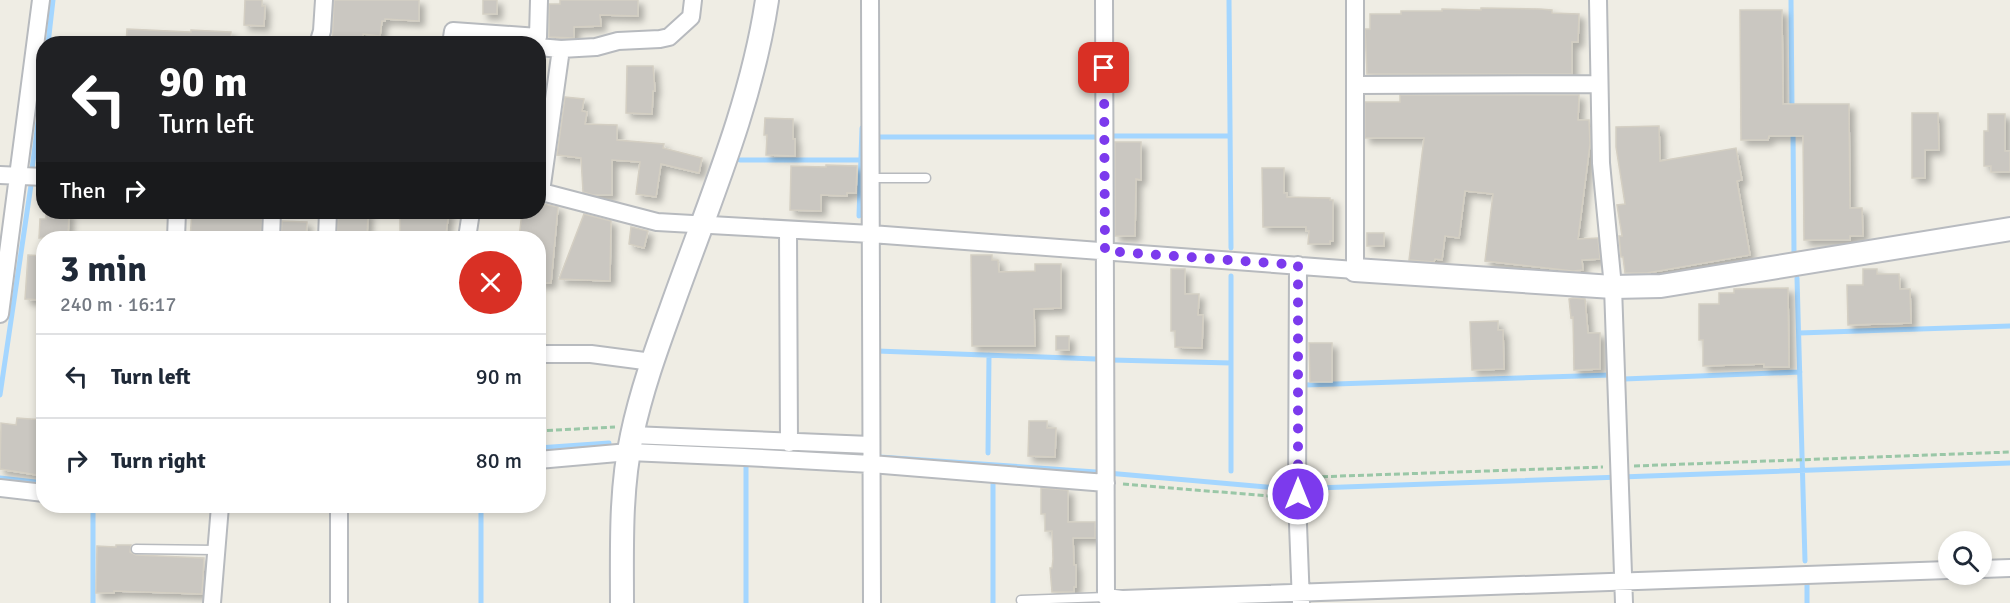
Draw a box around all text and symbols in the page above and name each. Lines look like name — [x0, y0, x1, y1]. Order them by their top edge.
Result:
pin — [1078, 42, 1129, 93]
icon: arrive — [1087, 51, 1120, 84]
text: 90 m — [159, 57, 248, 108]
icon: left — [60, 60, 138, 138]
text: Turn left — [159, 108, 254, 141]
icon: right — [118, 174, 151, 207]
text: Then — [60, 177, 106, 204]
text: 3 min — [60, 247, 147, 292]
button: close — [459, 251, 522, 314]
text: 240 m · 16:17 — [60, 292, 176, 317]
icon: left — [60, 360, 93, 393]
text: Turn left — [111, 363, 191, 390]
text: 90 m — [476, 363, 522, 390]
icon: right — [60, 444, 93, 477]
text: Turn right — [111, 447, 206, 474]
text: 80 m — [476, 447, 522, 474]
position arrow — [1266, 462, 1330, 526]
map controls — [1938, 531, 1992, 585]
button: search — [1938, 531, 1992, 585]

